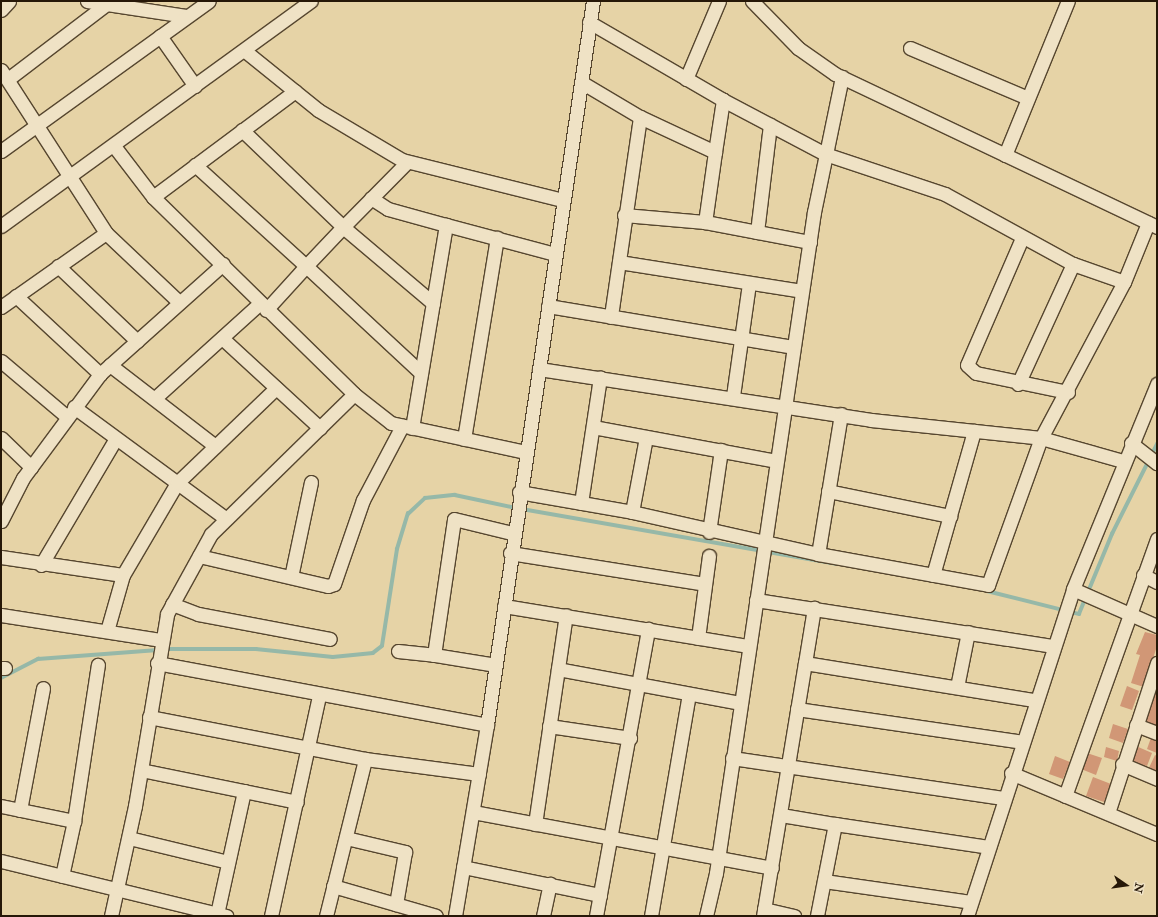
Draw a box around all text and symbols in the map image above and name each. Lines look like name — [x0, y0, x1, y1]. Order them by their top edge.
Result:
north arrow — [1106, 865, 1146, 905]
text: N — [1131, 882, 1146, 894]

